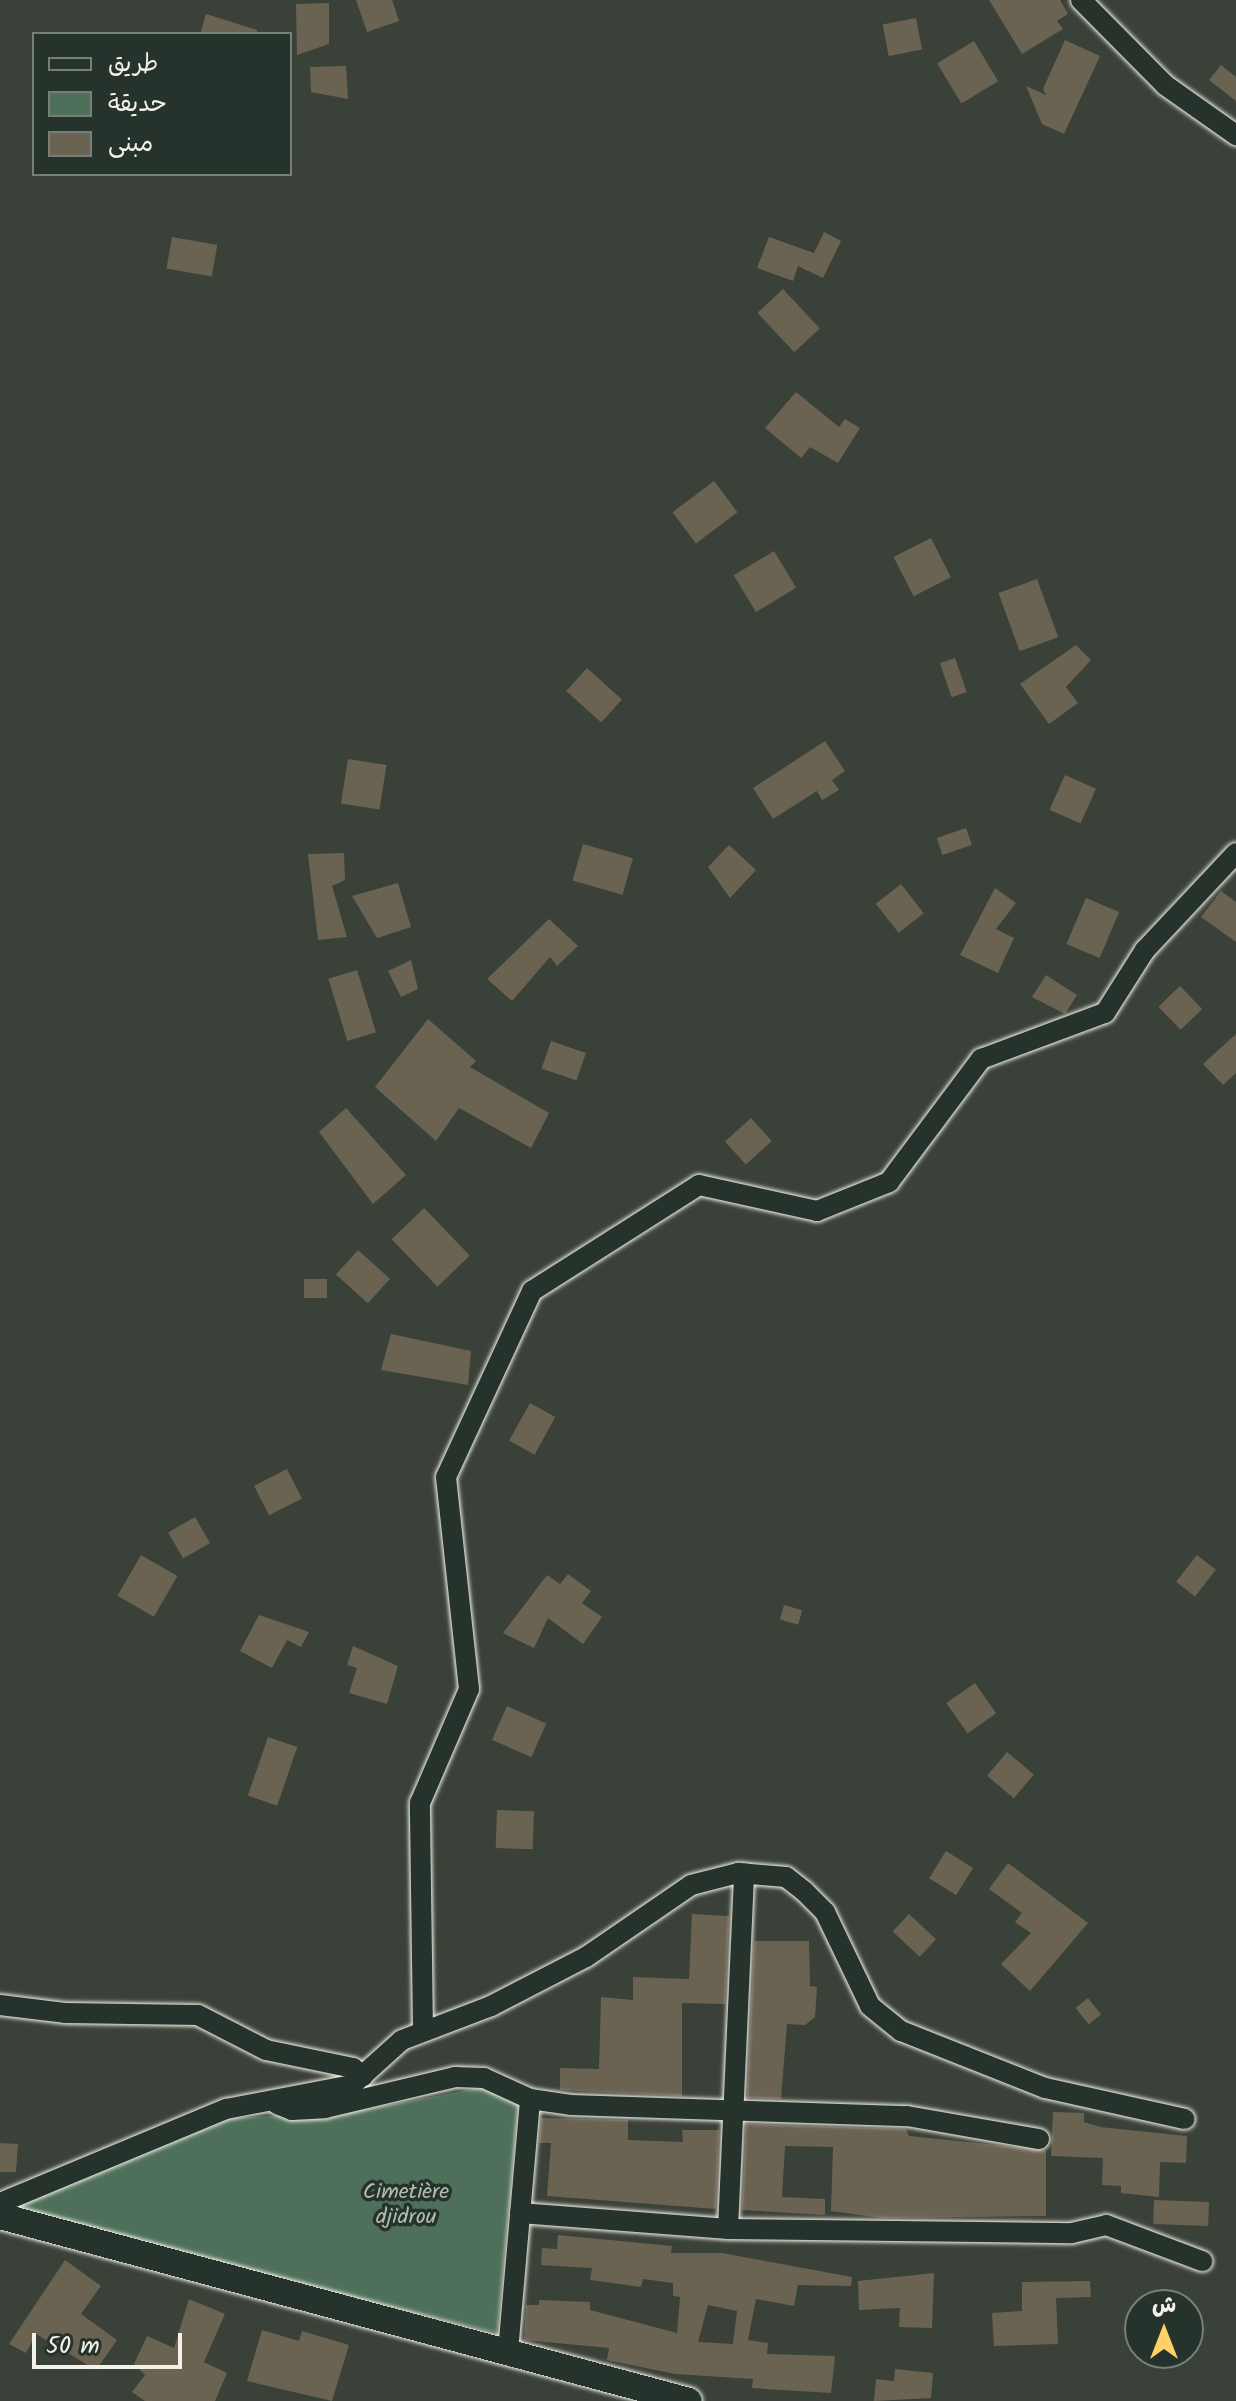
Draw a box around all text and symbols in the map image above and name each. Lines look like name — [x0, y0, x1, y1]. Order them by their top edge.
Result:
legend — [32, 32, 292, 176]
text: طريق — [108, 45, 158, 84]
text: حديقة — [108, 85, 167, 124]
text: مبنى — [108, 125, 153, 164]
park label: Cimetière djidrou — [363, 2179, 449, 2230]
north arrow — [1124, 2289, 1204, 2369]
text: ش — [1152, 2289, 1176, 2324]
scale bar — [36, 2317, 186, 2367]
text: 50 m — [46, 2327, 100, 2366]

